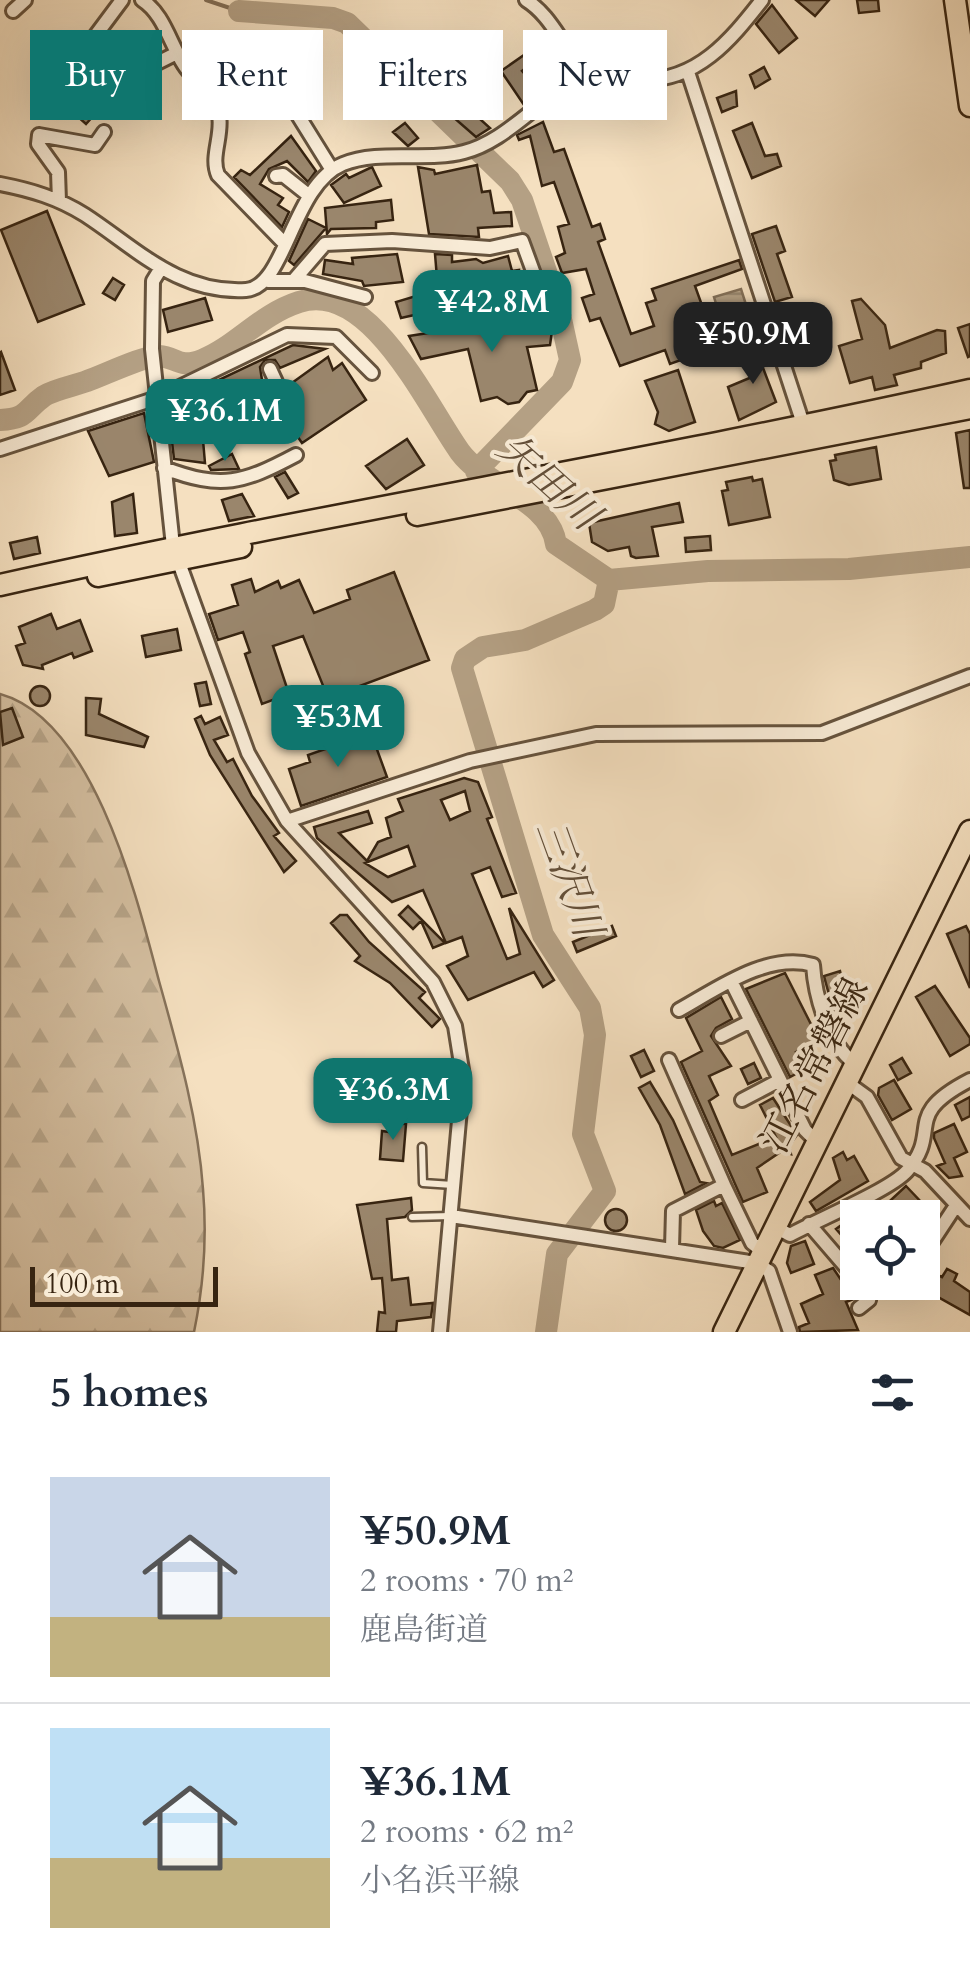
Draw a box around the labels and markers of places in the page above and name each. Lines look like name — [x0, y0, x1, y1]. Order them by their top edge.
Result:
pin: ¥42.8M — [411, 270, 573, 355]
pin: ¥50.9M — [672, 302, 834, 387]
pin: ¥36.1M — [144, 379, 306, 464]
pin: ¥53M — [279, 685, 397, 770]
pin: ¥36.3M — [312, 1058, 474, 1143]

